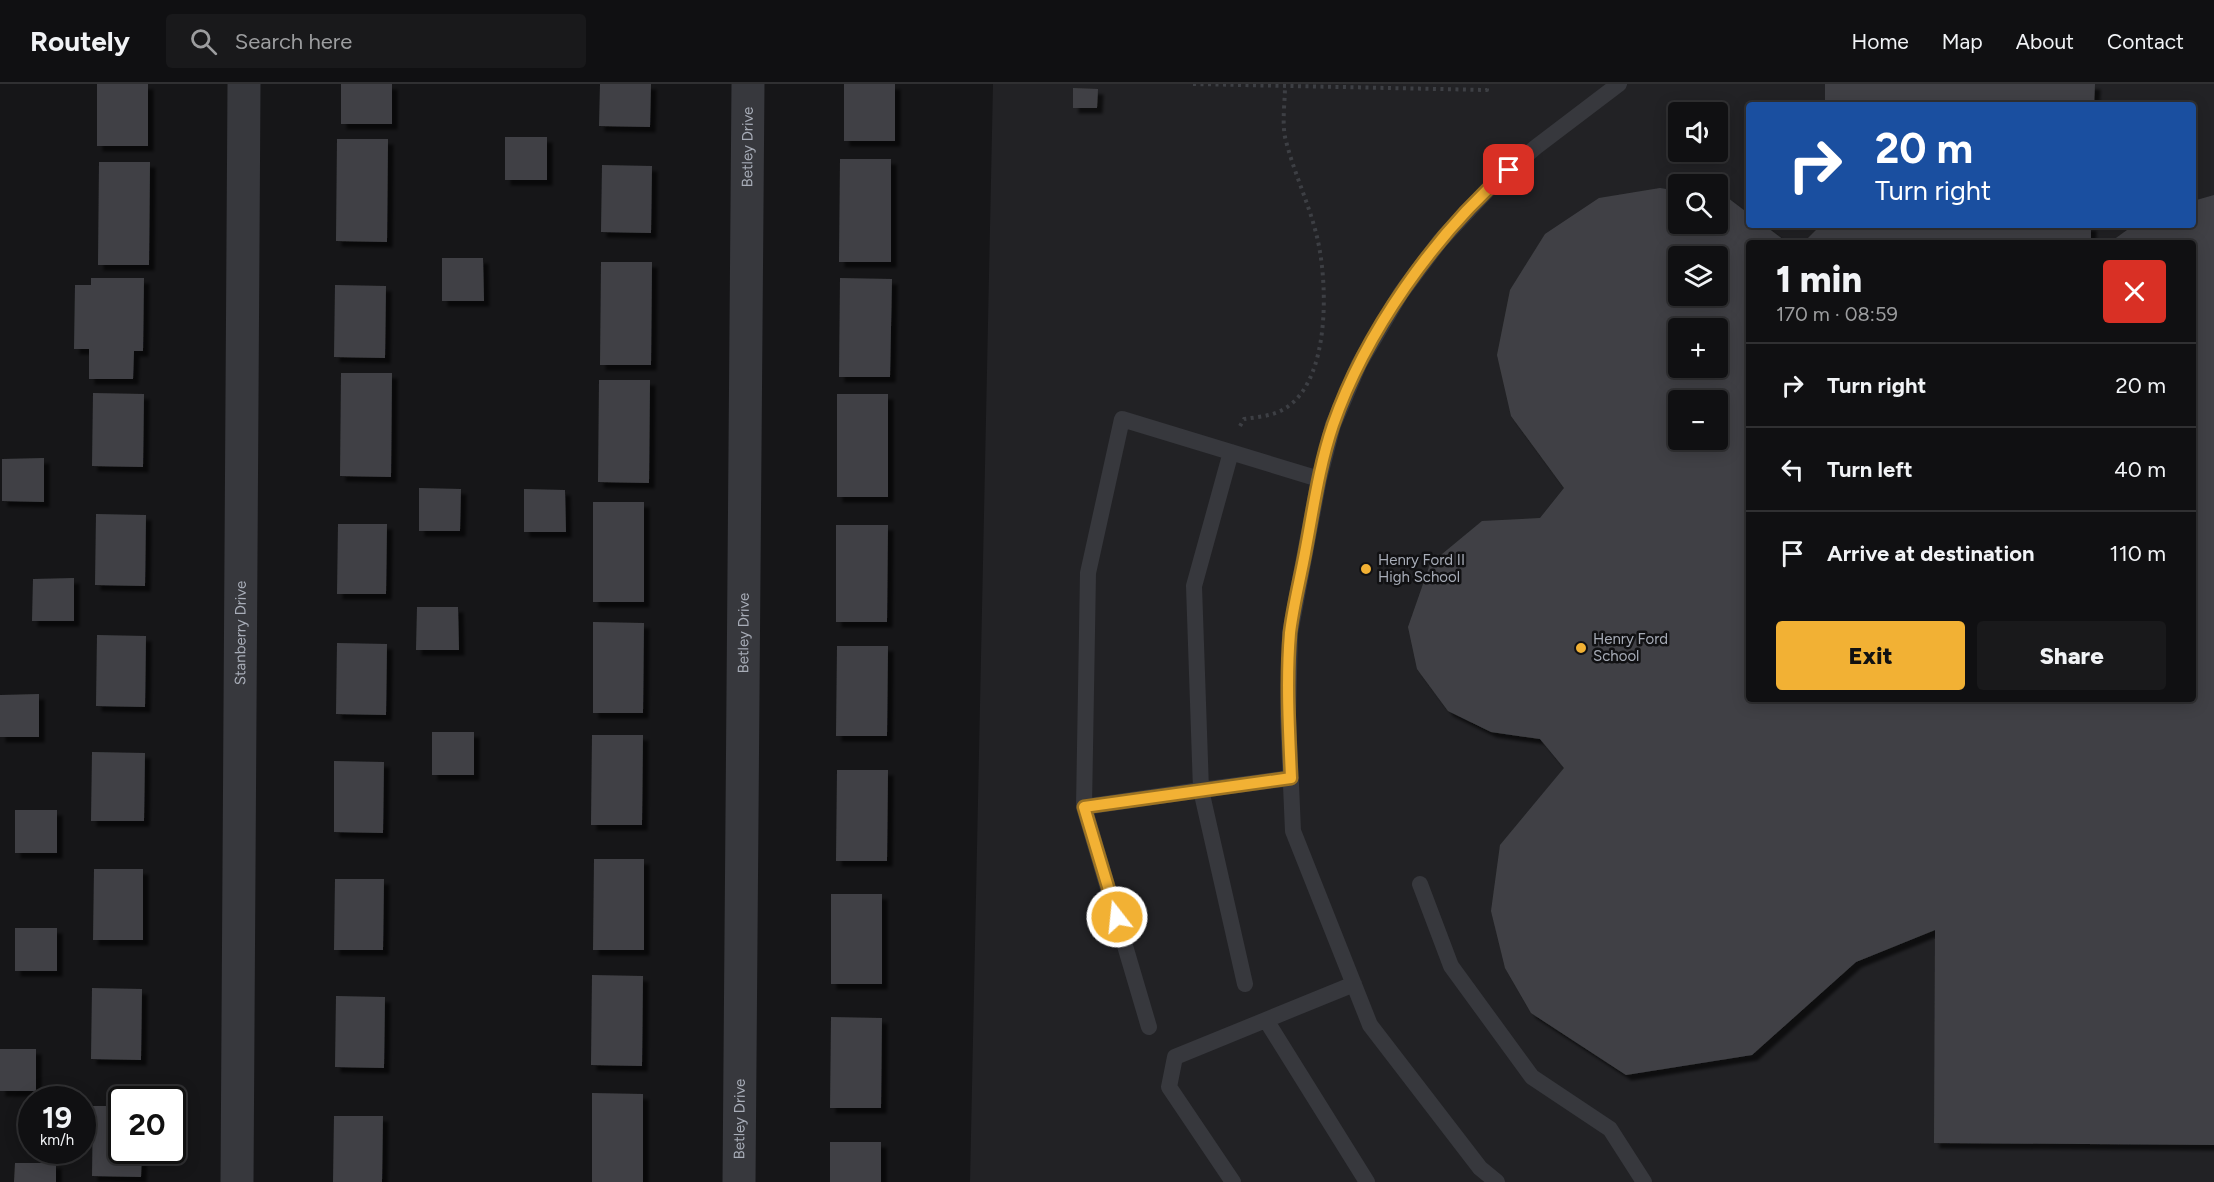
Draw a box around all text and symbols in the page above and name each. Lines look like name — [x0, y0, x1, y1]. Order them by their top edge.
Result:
search box — [166, 14, 586, 68]
text: Routely — [30, 24, 130, 58]
icon: search — [187, 25, 220, 58]
text: Search here — [235, 28, 352, 55]
text: Home — [1852, 29, 1909, 54]
text: Map — [1942, 29, 1983, 54]
text: About — [2016, 29, 2074, 54]
text: Contact — [2107, 29, 2184, 54]
map controls — [1668, 102, 1728, 450]
button: sound — [1668, 102, 1728, 162]
street label: Betley Drive — [738, 107, 757, 187]
text: 20 m — [1875, 123, 1973, 174]
icon: right — [1776, 126, 1854, 204]
pin — [1483, 144, 1534, 195]
icon: arrive — [1492, 153, 1525, 186]
button: search — [1668, 174, 1728, 234]
text: Turn right — [1875, 174, 1991, 207]
button: layers — [1668, 246, 1728, 306]
text: 1 min — [1776, 258, 1862, 301]
button: close — [2103, 260, 2166, 323]
text: 170 m · 08:59 — [1776, 302, 1898, 326]
button: + — [1668, 318, 1728, 378]
icon: right — [1776, 369, 1809, 402]
text: Turn right — [1827, 372, 1926, 399]
text: 20 m — [2115, 372, 2166, 399]
button: − — [1668, 390, 1728, 450]
icon: left — [1776, 453, 1809, 486]
text: Turn left — [1827, 456, 1913, 483]
text: 40 m — [2114, 456, 2166, 483]
icon: arrive — [1776, 537, 1809, 570]
text: Arrive at destination — [1827, 540, 2035, 567]
text: 110 m — [2110, 540, 2166, 567]
place label: Henry Ford II High School — [1378, 551, 1465, 586]
marker: Henry Ford II High School — [1359, 562, 1373, 576]
street label: Stanberry Drive — [231, 581, 250, 685]
street label: Betley Drive — [734, 593, 753, 673]
button: Exit — [1776, 621, 1965, 690]
button: Share — [1977, 621, 2166, 690]
place label: Henry Ford School — [1593, 630, 1668, 665]
marker: Henry Ford School — [1574, 641, 1588, 655]
position arrow — [1085, 885, 1149, 949]
street label: Betley Drive — [730, 1079, 749, 1159]
speed limit sign: 20 — [108, 1086, 186, 1164]
text: 19 — [42, 1099, 72, 1136]
text: km/h — [40, 1131, 74, 1149]

